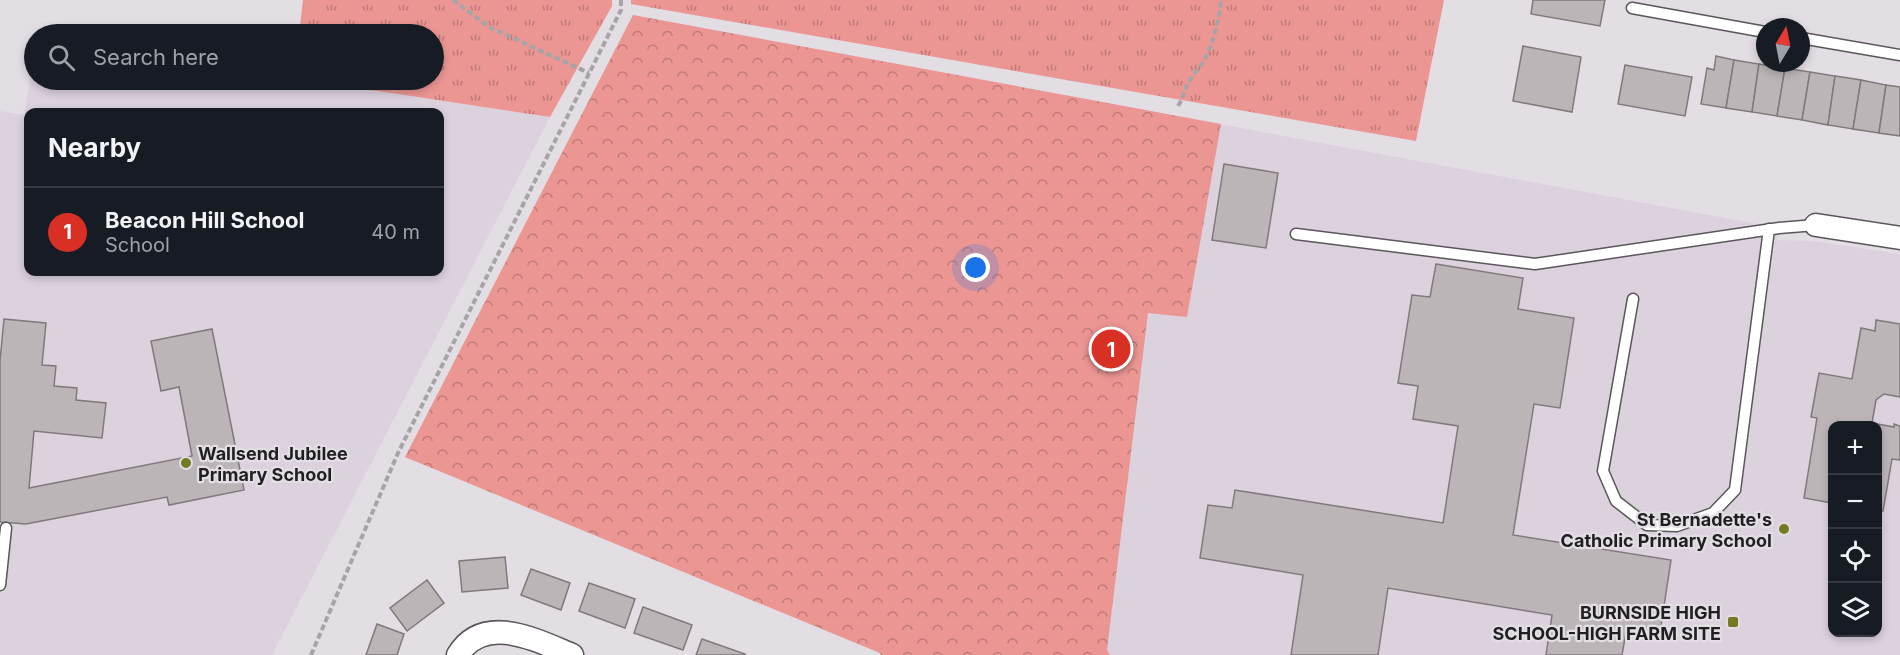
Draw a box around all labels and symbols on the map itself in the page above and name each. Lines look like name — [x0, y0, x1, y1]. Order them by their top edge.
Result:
north arrow — [1756, 18, 1810, 72]
your location — [961, 253, 990, 282]
pin: 1 — [1092, 326, 1130, 372]
place label: Wallsend Jubilee Primary School — [198, 443, 348, 485]
marker: Wallsend Jubilee Primary School — [179, 456, 193, 470]
place label: St Bernadette's Catholic Primary School — [1561, 509, 1772, 551]
marker: St Bernadette's Catholic Primary School — [1777, 522, 1791, 536]
place label: BURNSIDE HIGH SCHOOL-HIGH FARM SITE — [1493, 602, 1721, 644]
marker: BURNSIDE HIGH SCHOOL-HIGH FARM SITE — [1726, 615, 1740, 629]

